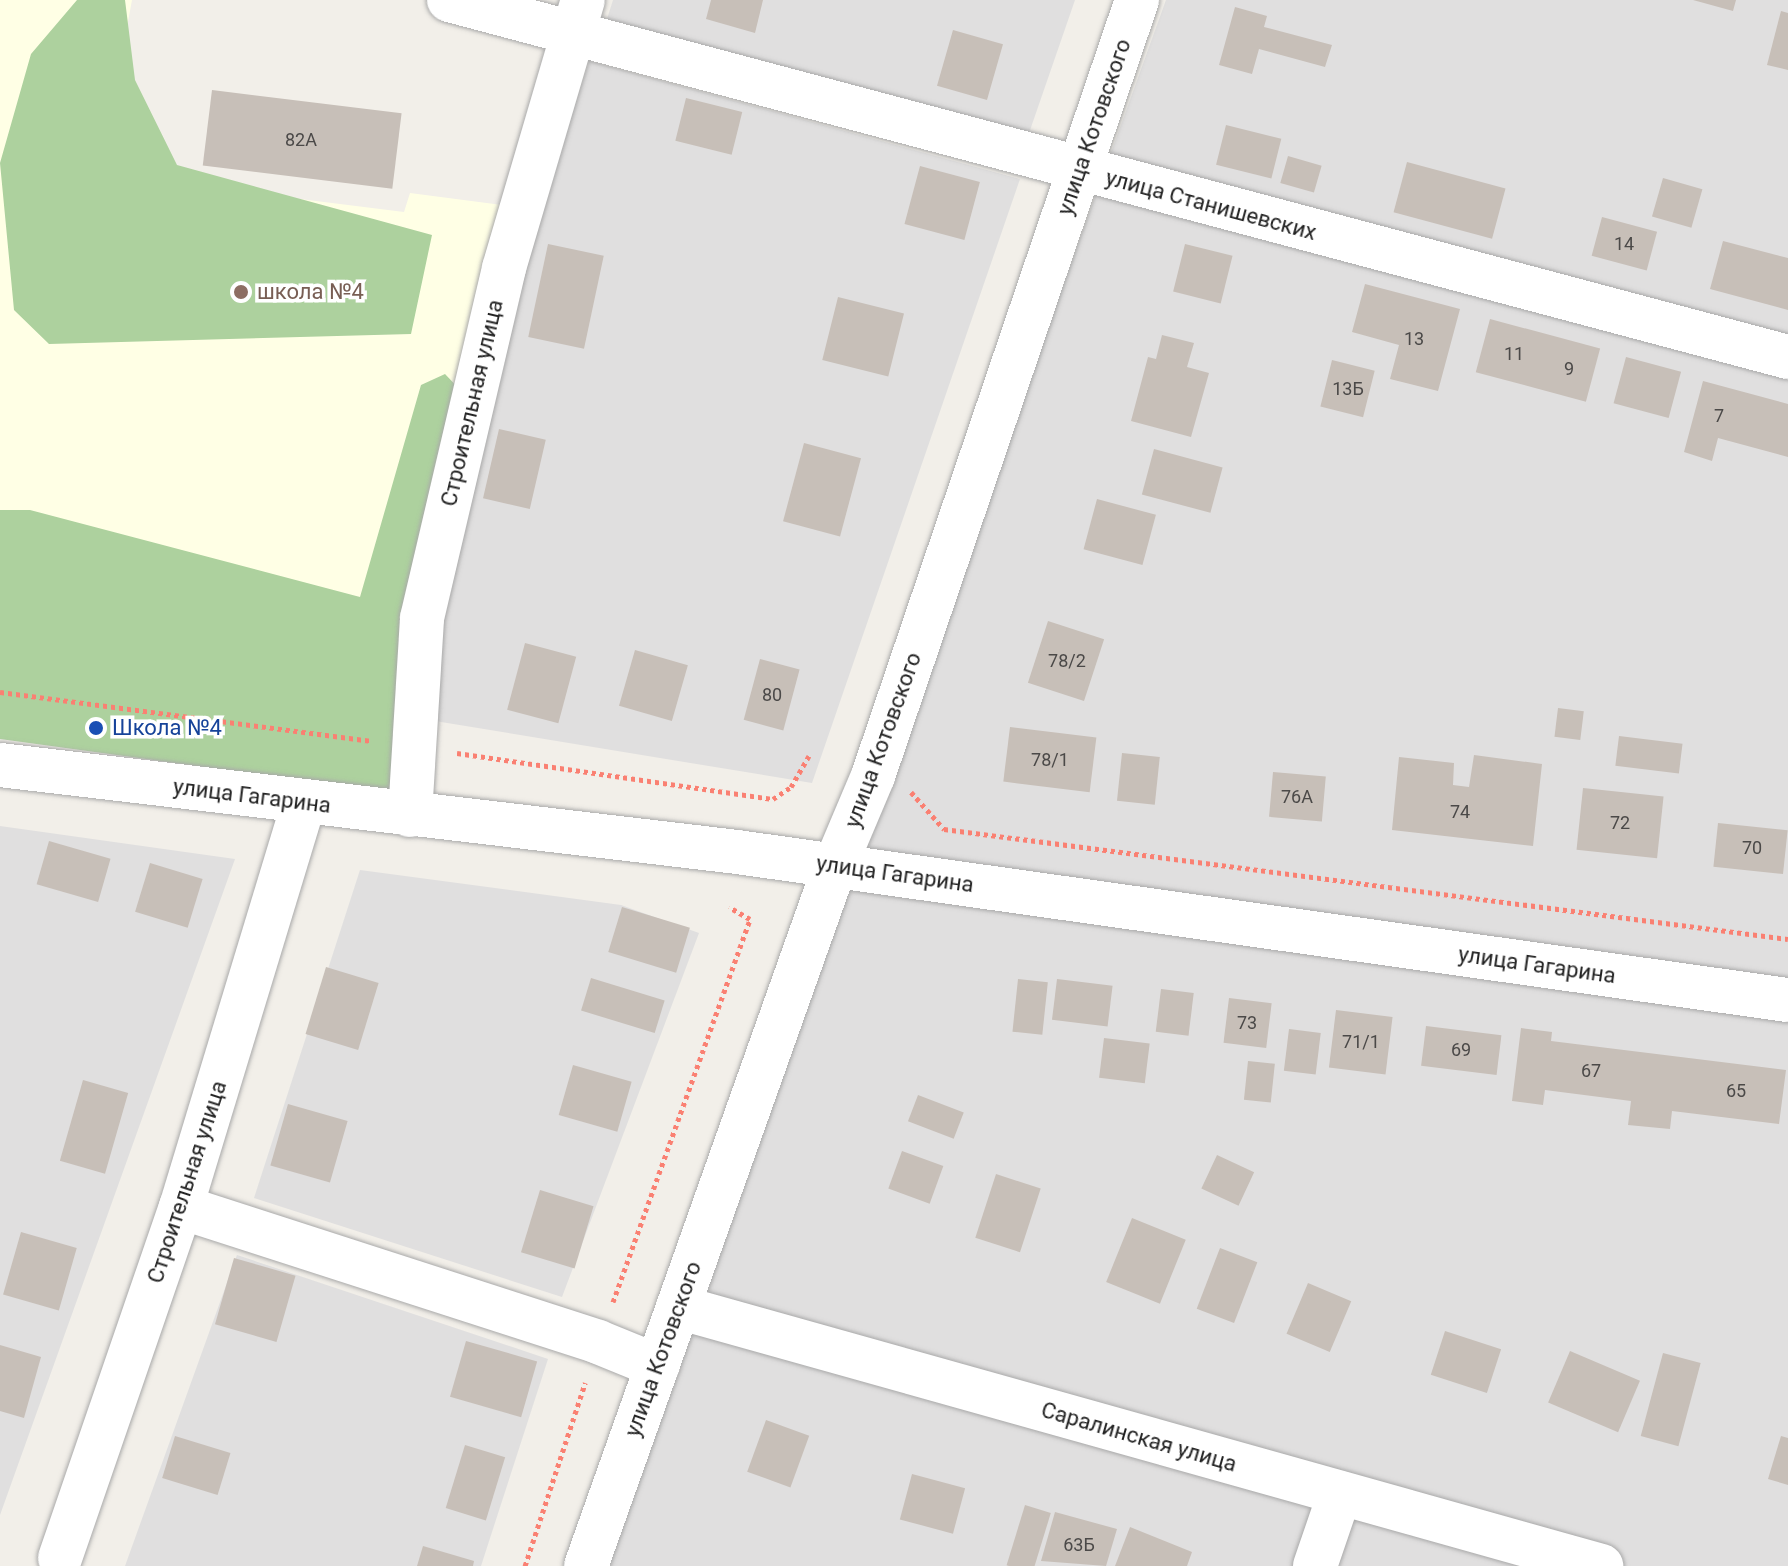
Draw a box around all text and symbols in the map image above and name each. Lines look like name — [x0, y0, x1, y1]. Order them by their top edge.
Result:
street label: улица Котовского — [1051, 35, 1137, 219]
house number: 82А — [285, 129, 317, 151]
street label: улица Станишевских — [1103, 164, 1319, 246]
house number: 14 — [1614, 233, 1634, 255]
place label: школа №4 — [257, 279, 364, 305]
marker: школа №4 — [232, 283, 250, 301]
street label: Строительная улица — [435, 297, 509, 509]
house number: 13 — [1404, 328, 1424, 350]
house number: 11 — [1504, 343, 1524, 365]
house number: 9 — [1564, 358, 1574, 380]
house number: 13Б — [1332, 378, 1364, 400]
house number: 7 — [1714, 405, 1724, 427]
street label: улица Котовского — [839, 649, 927, 831]
house number: 78/2 — [1048, 650, 1086, 672]
house number: 80 — [762, 684, 782, 706]
place label: Школа №4 — [112, 715, 222, 741]
marker: Школа №4 — [87, 719, 105, 737]
house number: 78/1 — [1031, 749, 1069, 771]
street label: улица Гагарина — [172, 773, 332, 819]
house number: 76А — [1281, 786, 1313, 808]
house number: 74 — [1450, 801, 1470, 823]
house number: 72 — [1610, 812, 1630, 834]
house number: 70 — [1742, 837, 1762, 859]
street label: улица Гагарина — [815, 850, 975, 898]
street label: улица Гагарина — [1457, 941, 1617, 989]
house number: 73 — [1237, 1012, 1257, 1034]
house number: 71/1 — [1342, 1031, 1380, 1053]
house number: 69 — [1451, 1039, 1471, 1061]
house number: 67 — [1581, 1060, 1601, 1082]
street label: Строительная улица — [142, 1078, 232, 1286]
house number: 65 — [1726, 1080, 1746, 1102]
street label: улица Котовского — [619, 1258, 707, 1440]
street label: Саралинская улица — [1038, 1396, 1240, 1478]
house number: 63Б — [1063, 1534, 1095, 1556]

